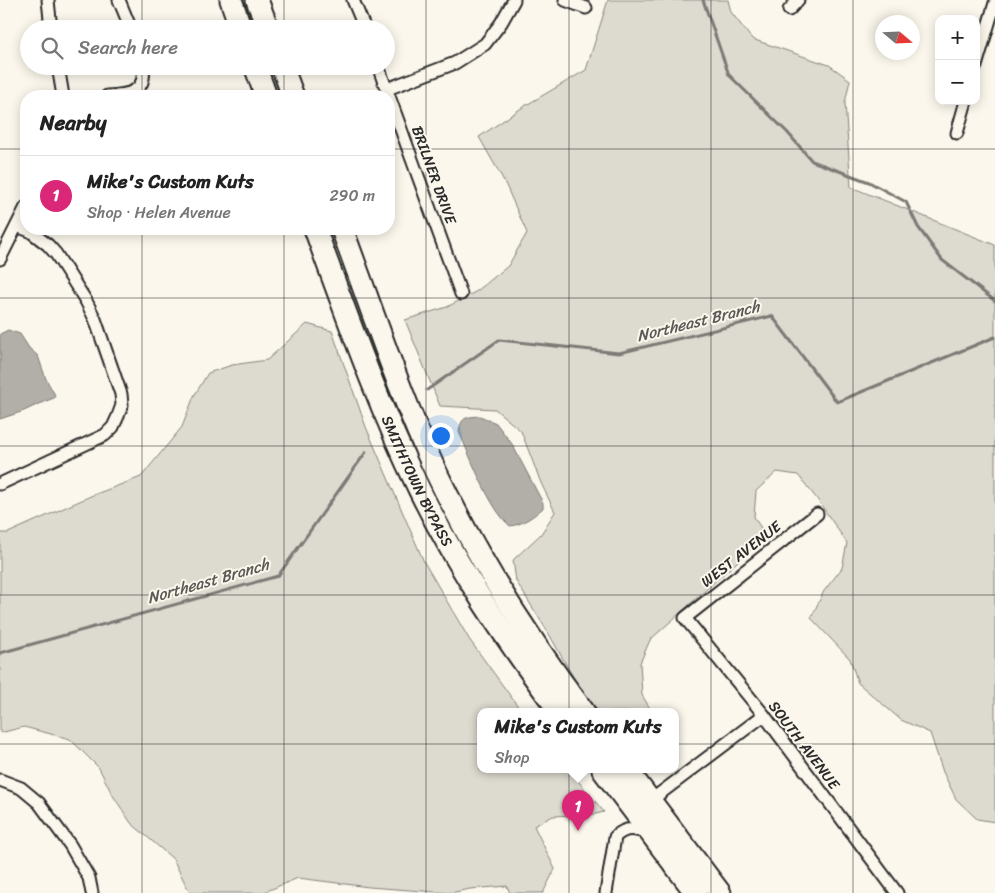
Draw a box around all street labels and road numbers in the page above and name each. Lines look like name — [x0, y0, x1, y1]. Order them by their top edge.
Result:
street label: BRILNER DRIVE — [404, 122, 464, 229]
street label: SMITHTOWN BYPASS — [374, 411, 460, 552]
street label: WEST AVENUE — [695, 513, 788, 594]
street label: SOUTH AVENUE — [762, 695, 847, 797]

